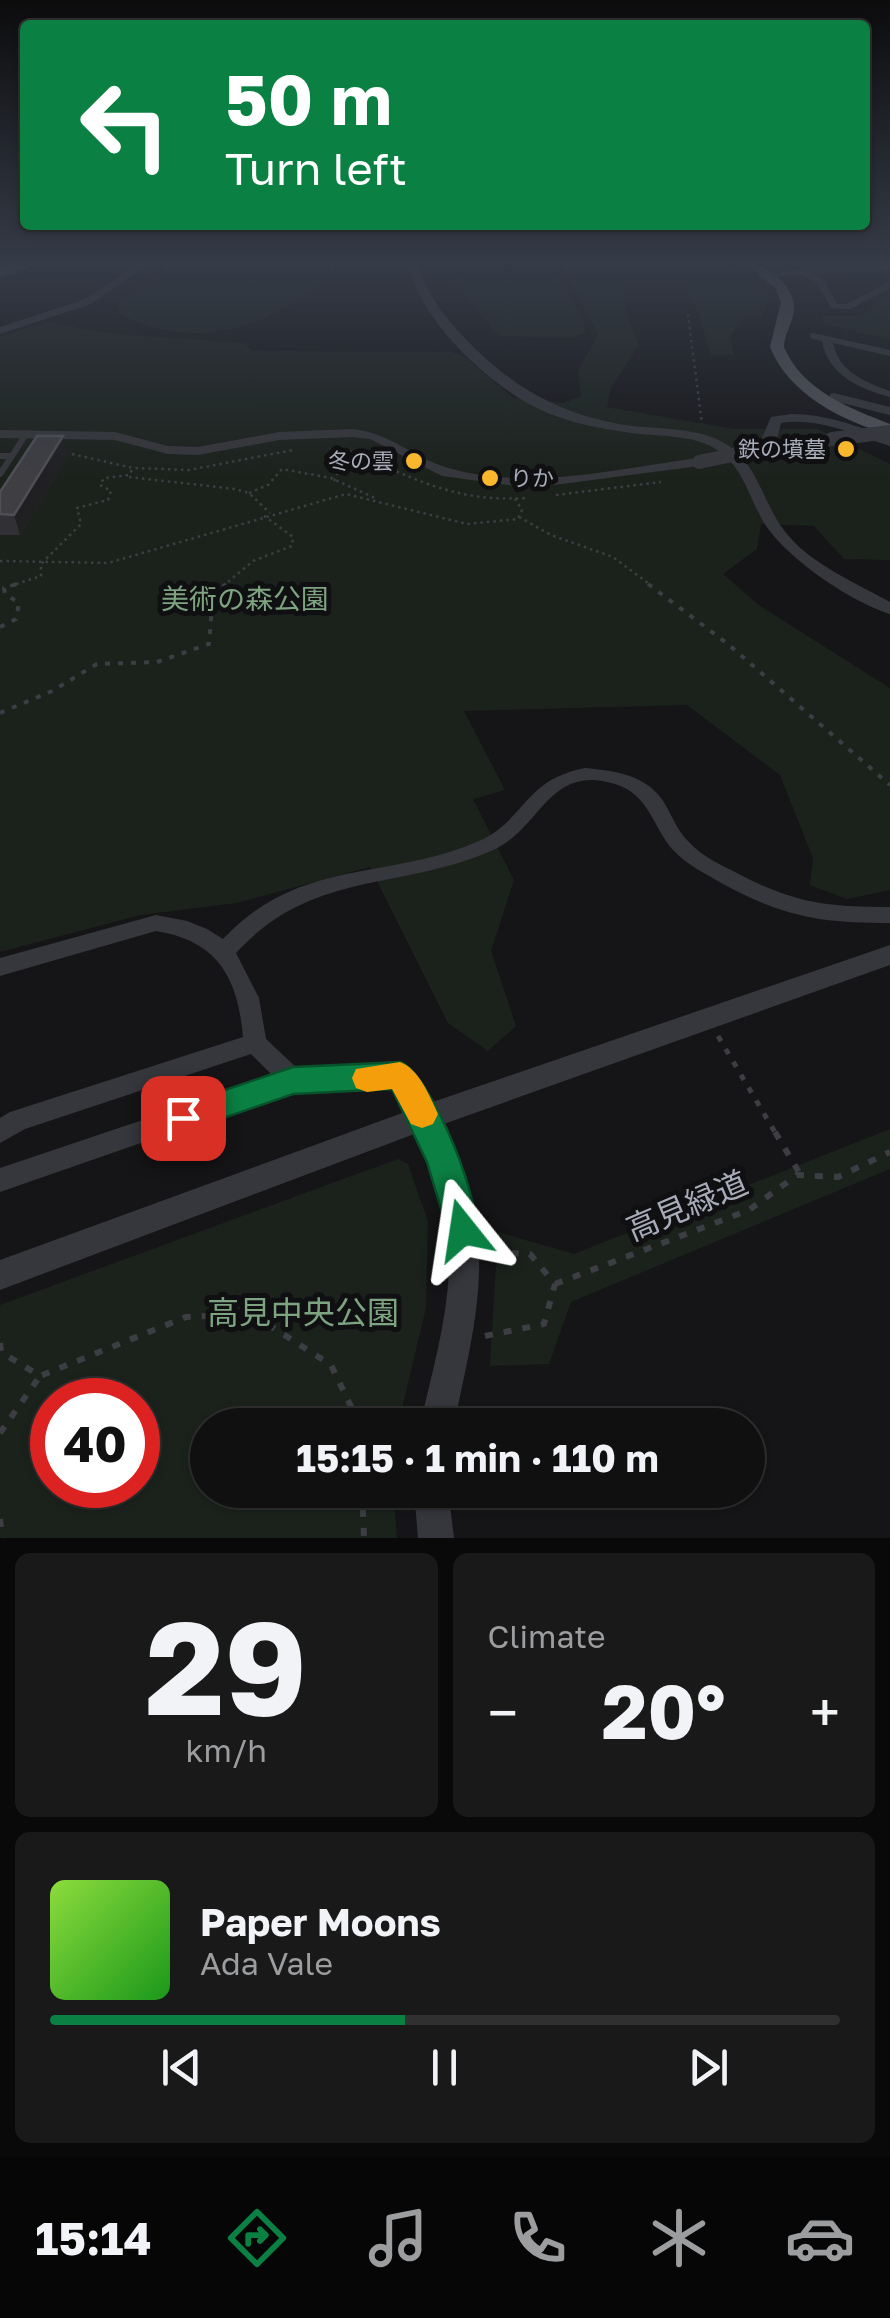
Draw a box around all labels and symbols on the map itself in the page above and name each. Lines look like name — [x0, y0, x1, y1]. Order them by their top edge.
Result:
place label: 鉄の墳墓 — [738, 435, 826, 462]
marker: 鉄の墳墓 — [835, 438, 857, 460]
place label: 冬の雲 — [328, 447, 394, 474]
marker: 冬の雲 — [403, 450, 425, 472]
place label: りか — [510, 464, 554, 491]
marker: りか — [479, 467, 501, 489]
park label: 美術の森公園 — [161, 582, 329, 615]
pin — [141, 1076, 226, 1161]
street label: 高見緑道 — [620, 1163, 753, 1248]
position arrow — [411, 1178, 515, 1282]
park label: 高見中央公園 — [207, 1293, 399, 1331]
speed limit sign: 40 — [30, 1378, 160, 1508]

